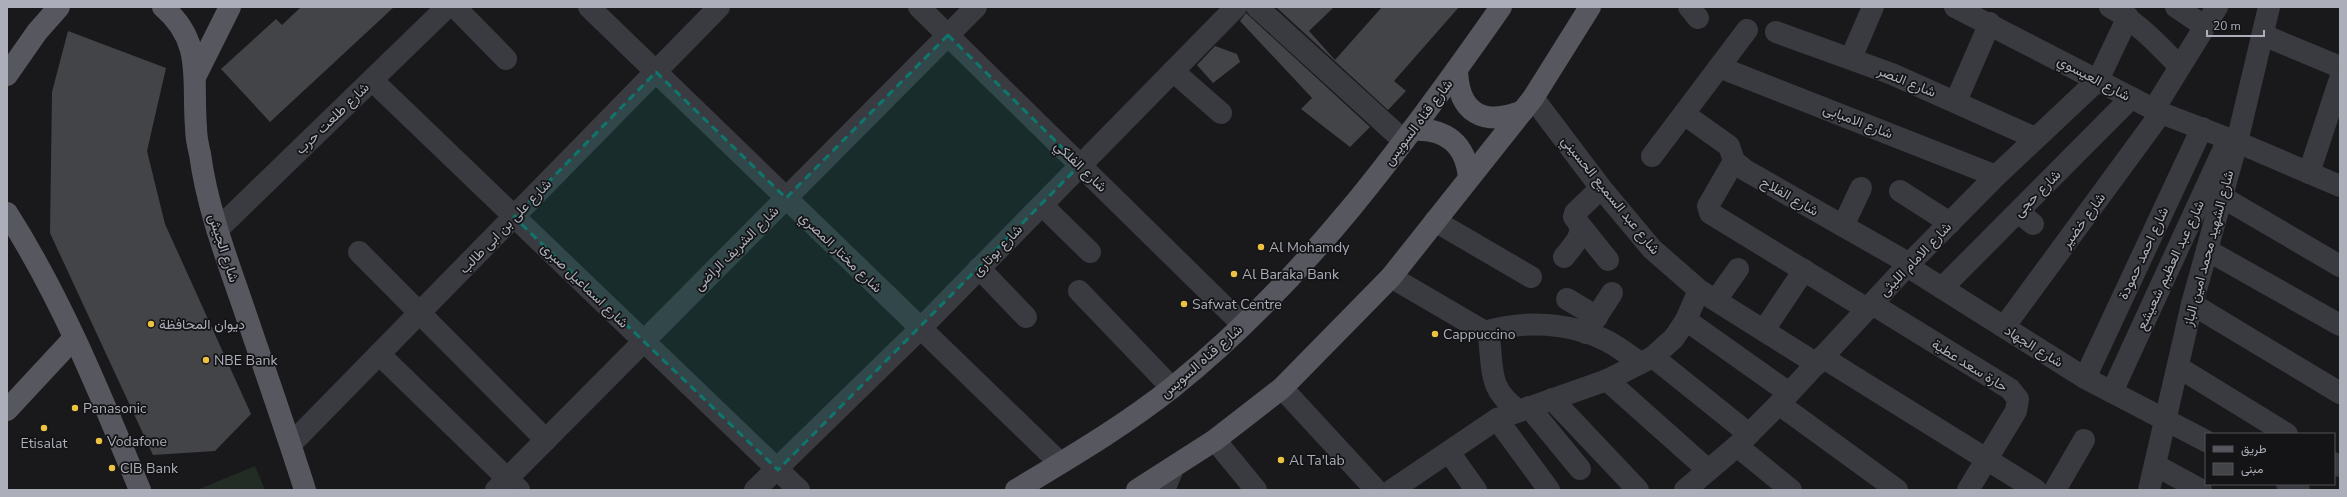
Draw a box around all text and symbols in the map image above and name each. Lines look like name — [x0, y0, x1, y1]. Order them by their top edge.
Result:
scale bar — [2207, 12, 2264, 38]
text: 20 m — [2213, 18, 2241, 34]
street label: شارع العيسوي — [2053, 51, 2134, 107]
street label: شارع النصر — [1874, 61, 1939, 103]
street label: شارع قناه السويس — [1380, 75, 1458, 170]
street label: شارع طلعت حرب — [291, 78, 374, 159]
street label: شارع الامبابى — [1820, 99, 1896, 144]
street label: شارع عبد السميع الحسيني — [1555, 132, 1664, 260]
street label: شارع الفلكي — [1049, 136, 1111, 198]
street label: شارع حجى — [2010, 166, 2066, 222]
street label: شارع الشهيد محمد امين الباز — [2178, 168, 2239, 329]
street label: شارع الفلاح — [1757, 172, 1822, 221]
street label: شارع على بن ابى طالب — [455, 175, 556, 279]
street label: شارع خضير — [2056, 189, 2111, 253]
street label: شارع عبد العظيم شعيشع — [2132, 197, 2210, 334]
street label: شارع الشريف الراضى — [690, 202, 784, 296]
street label: شارع احمد حمودة — [2114, 204, 2174, 303]
street label: شارع مختار المصري — [794, 208, 886, 298]
street label: شارع الجيش — [203, 211, 244, 285]
street label: شارع الامام الليثى — [1875, 218, 1957, 302]
street label: شارع بوتارى — [968, 220, 1028, 281]
street label: شارع اسماعيل صبرى — [536, 238, 633, 333]
place label: Al Mohamdy — [1269, 238, 1350, 257]
marker: Al Mohamdy — [1256, 242, 1266, 252]
place label: Al Baraka Bank — [1242, 265, 1340, 284]
marker: Al Baraka Bank — [1229, 269, 1239, 279]
place label: Safwat Centre — [1192, 295, 1282, 314]
marker: Safwat Centre — [1179, 299, 1189, 309]
place label: ديوان المحافظة — [159, 315, 245, 334]
marker: ديوان المحافظة — [146, 319, 156, 329]
street label: شارع قناه السويس — [1156, 320, 1247, 403]
street label: شارع الجهاد — [2000, 321, 2067, 373]
place label: Cappuccino — [1443, 325, 1516, 344]
marker: Cappuccino — [1430, 329, 1440, 339]
street label: حارة سعد عطية — [1928, 335, 2011, 396]
place label: NBE Bank — [214, 351, 278, 370]
marker: NBE Bank — [201, 355, 211, 365]
place label: Panasonic — [83, 399, 147, 418]
marker: Panasonic — [70, 403, 80, 413]
marker: Etisalat — [39, 423, 49, 433]
place label: Vodafone — [106, 432, 167, 451]
legend — [2205, 433, 2335, 485]
place label: Etisalat — [21, 434, 68, 453]
marker: Vodafone — [94, 436, 104, 446]
text: طريق — [2241, 441, 2267, 457]
place label: Al Ta'lab — [1289, 451, 1345, 470]
marker: Al Ta'lab — [1276, 455, 1286, 465]
place label: CIB Bank — [120, 459, 179, 478]
text: مبنى — [2241, 461, 2263, 477]
marker: CIB Bank — [107, 463, 117, 473]

